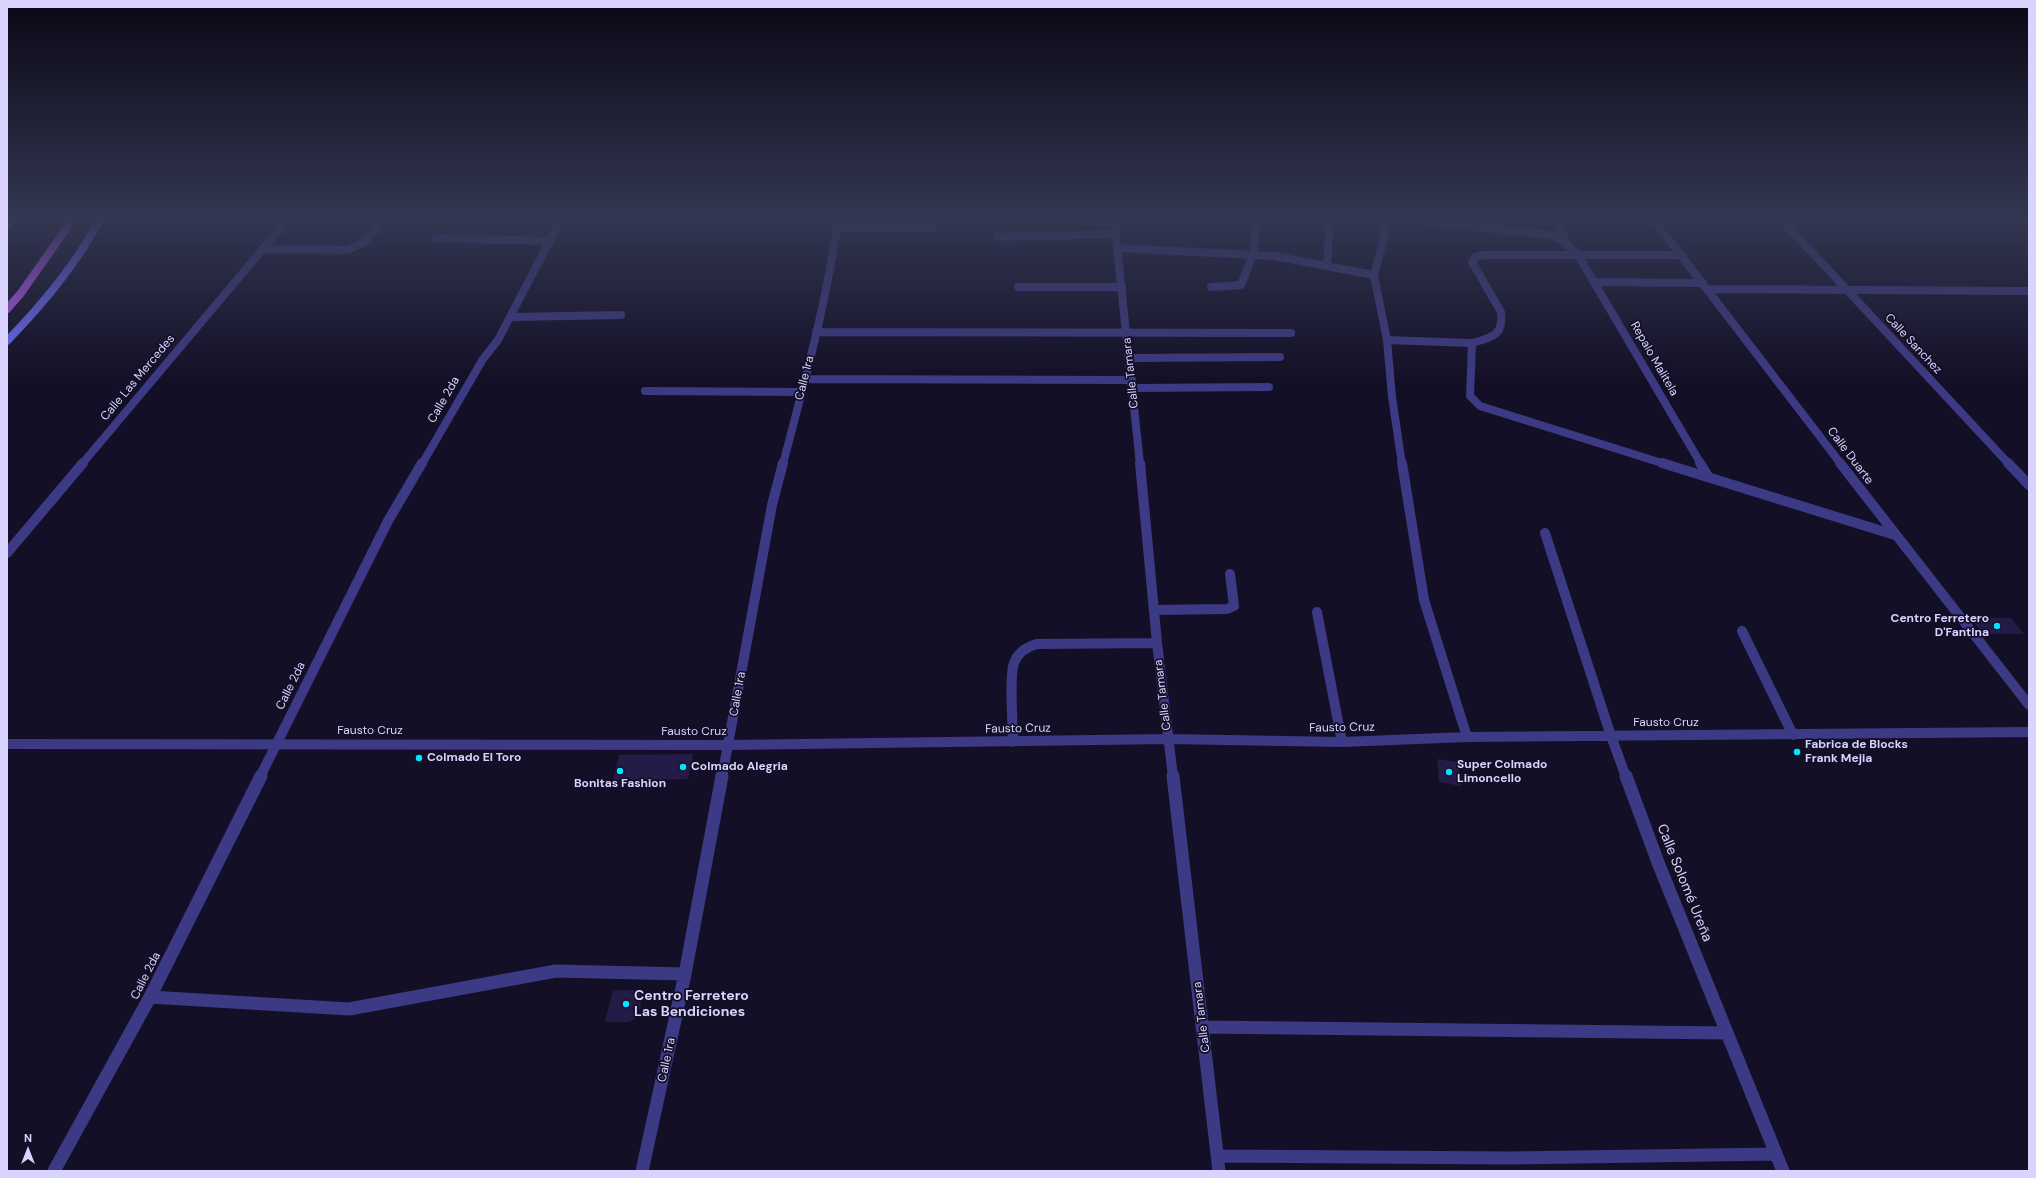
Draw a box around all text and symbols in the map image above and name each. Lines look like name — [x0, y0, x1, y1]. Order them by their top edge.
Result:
street label: Calle Sanchez — [1881, 311, 1945, 377]
street label: Repalo Malitela — [1627, 319, 1681, 399]
street label: Calle Las Mercedes — [98, 332, 178, 424]
street label: Calle Tamara — [1120, 337, 1142, 409]
street label: Calle 1ra — [793, 354, 817, 402]
street label: Calle 2da — [425, 374, 463, 426]
street label: Calle Duarte — [1824, 425, 1876, 487]
place label: Centro Ferretero D'Fantina — [1891, 612, 1989, 640]
marker: Centro Ferretero D'Fantina — [1992, 621, 2002, 631]
street label: Calle Tamara — [1152, 659, 1174, 731]
street label: Calle 2da — [273, 660, 309, 712]
street label: Calle 1ra — [727, 670, 749, 718]
street label: Fausto Cruz — [1633, 716, 1699, 730]
street label: Fausto Cruz — [1309, 720, 1375, 736]
street label: Fausto Cruz — [985, 721, 1051, 737]
street label: Fausto Cruz — [337, 724, 403, 738]
street label: Fausto Cruz — [661, 725, 727, 739]
place label: Fabrica de Blocks Frank Mejia — [1805, 738, 1908, 766]
marker: Fabrica de Blocks Frank Mejia — [1792, 747, 1802, 757]
place label: Colmado El Toro — [427, 751, 521, 765]
marker: Colmado El Toro — [414, 753, 424, 763]
place label: Super Colmado Limoncello — [1457, 758, 1547, 786]
place label: Colmado Alegria — [691, 760, 788, 774]
marker: Colmado Alegria — [678, 762, 688, 772]
marker: Bonitas Fashion — [615, 766, 625, 776]
marker: Super Colmado Limoncello — [1444, 767, 1454, 777]
place label: Bonitas Fashion — [574, 777, 666, 791]
street label: Calle Solomé Ureña — [1653, 822, 1715, 944]
street label: Calle 2da — [128, 950, 164, 1002]
street label: Calle Tamara — [1191, 981, 1213, 1053]
place label: Centro Ferretero Las Bendiciones — [634, 988, 749, 1020]
marker: Centro Ferretero Las Bendiciones — [621, 999, 631, 1009]
street label: Calle 1ra — [655, 1036, 679, 1084]
north arrow — [8, 1130, 48, 1170]
text: N — [24, 1131, 32, 1145]

